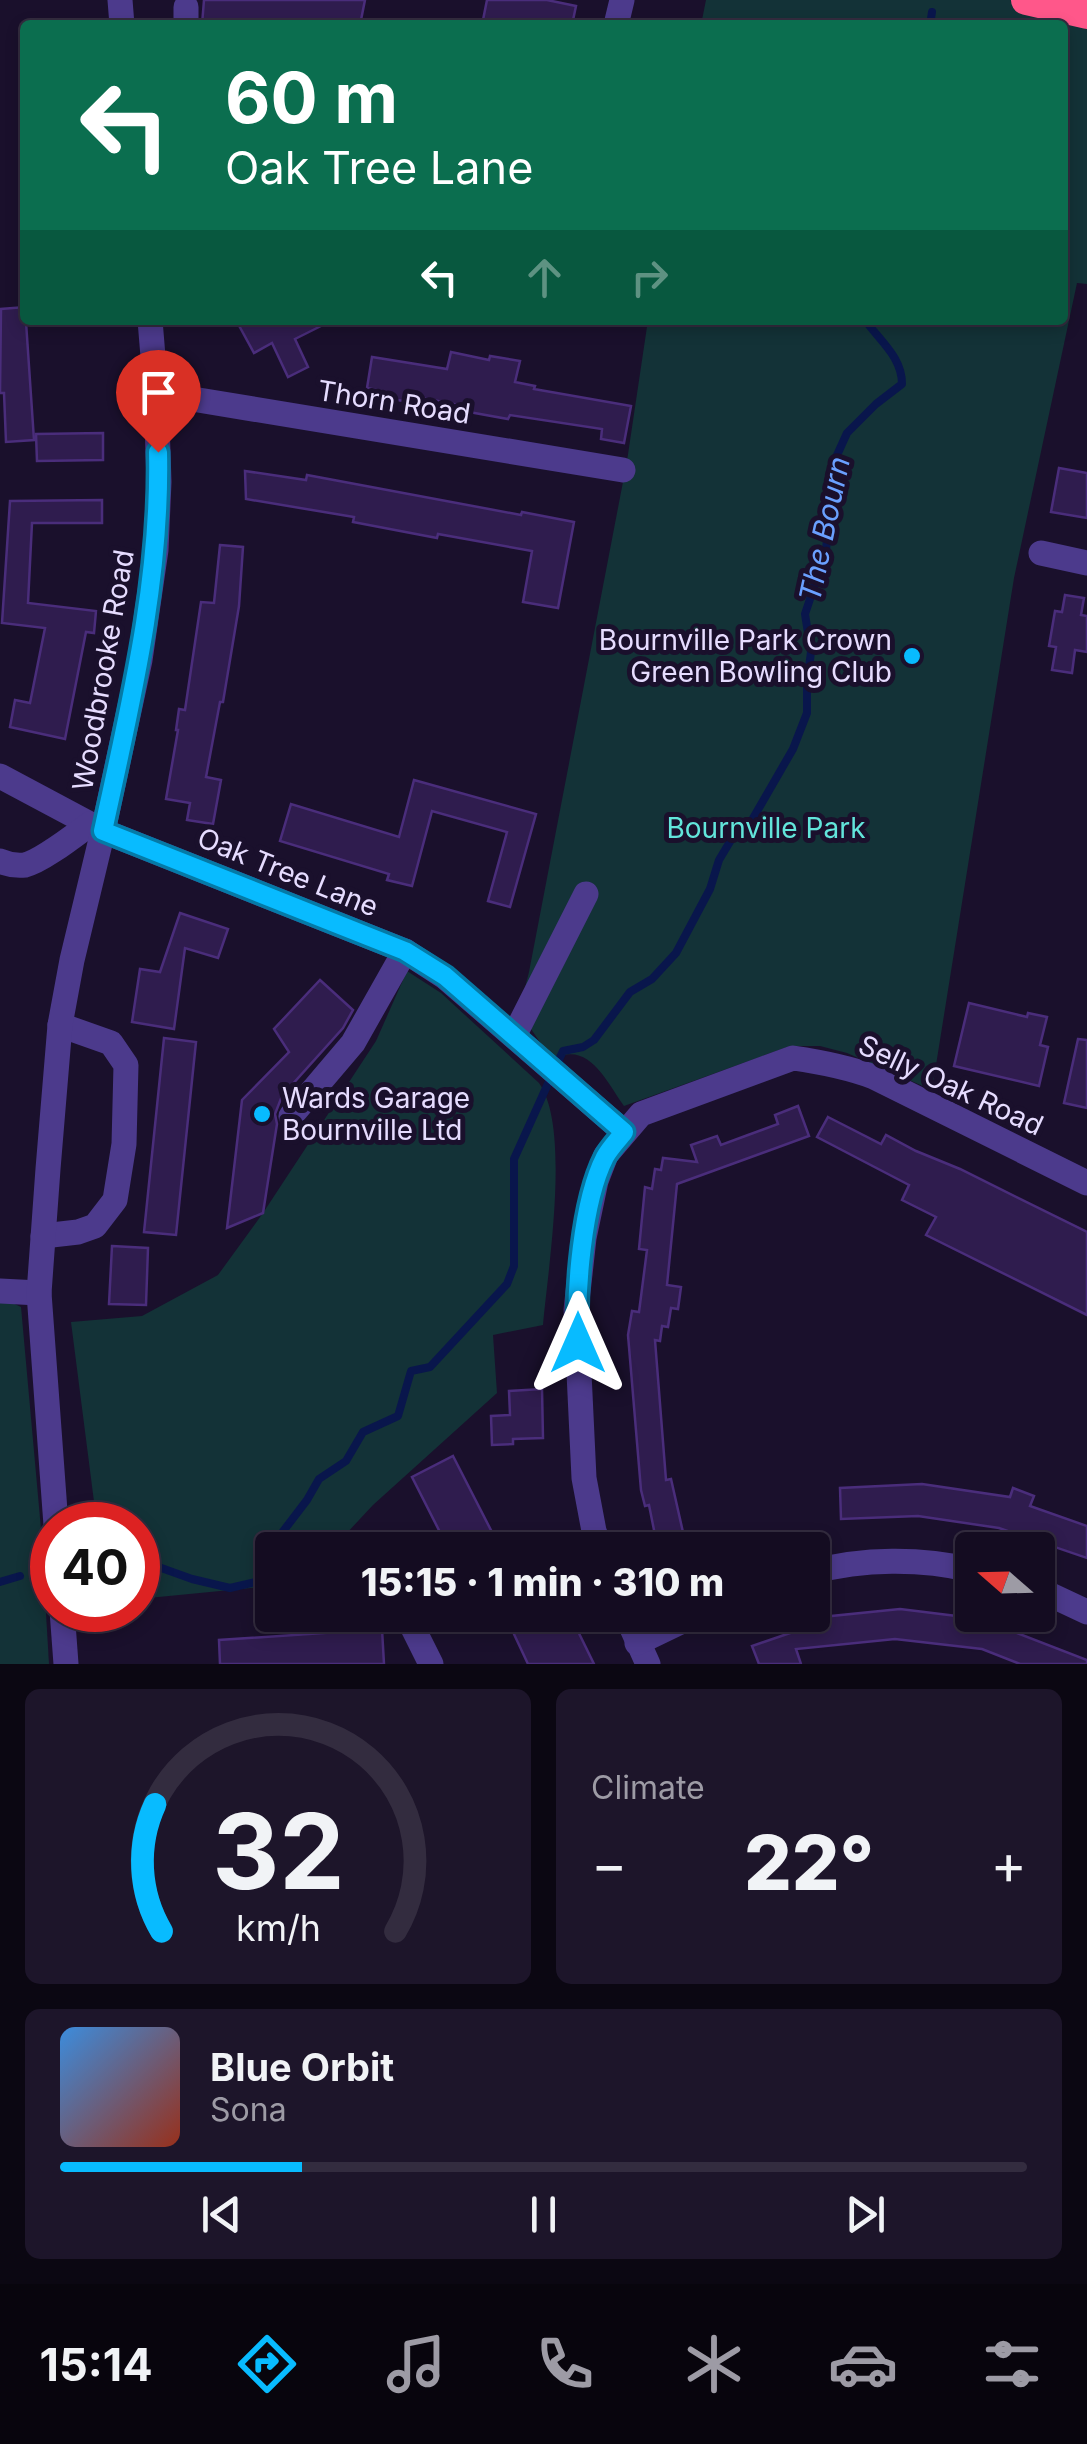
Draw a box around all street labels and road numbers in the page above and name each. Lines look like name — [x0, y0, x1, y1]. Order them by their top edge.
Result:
street label: Thorn Road — [315, 373, 473, 431]
street label: Woodbrooke Road — [65, 547, 141, 793]
street label: Oak Tree Lane — [193, 820, 383, 924]
street label: Selly Oak Road — [853, 1027, 1049, 1143]

